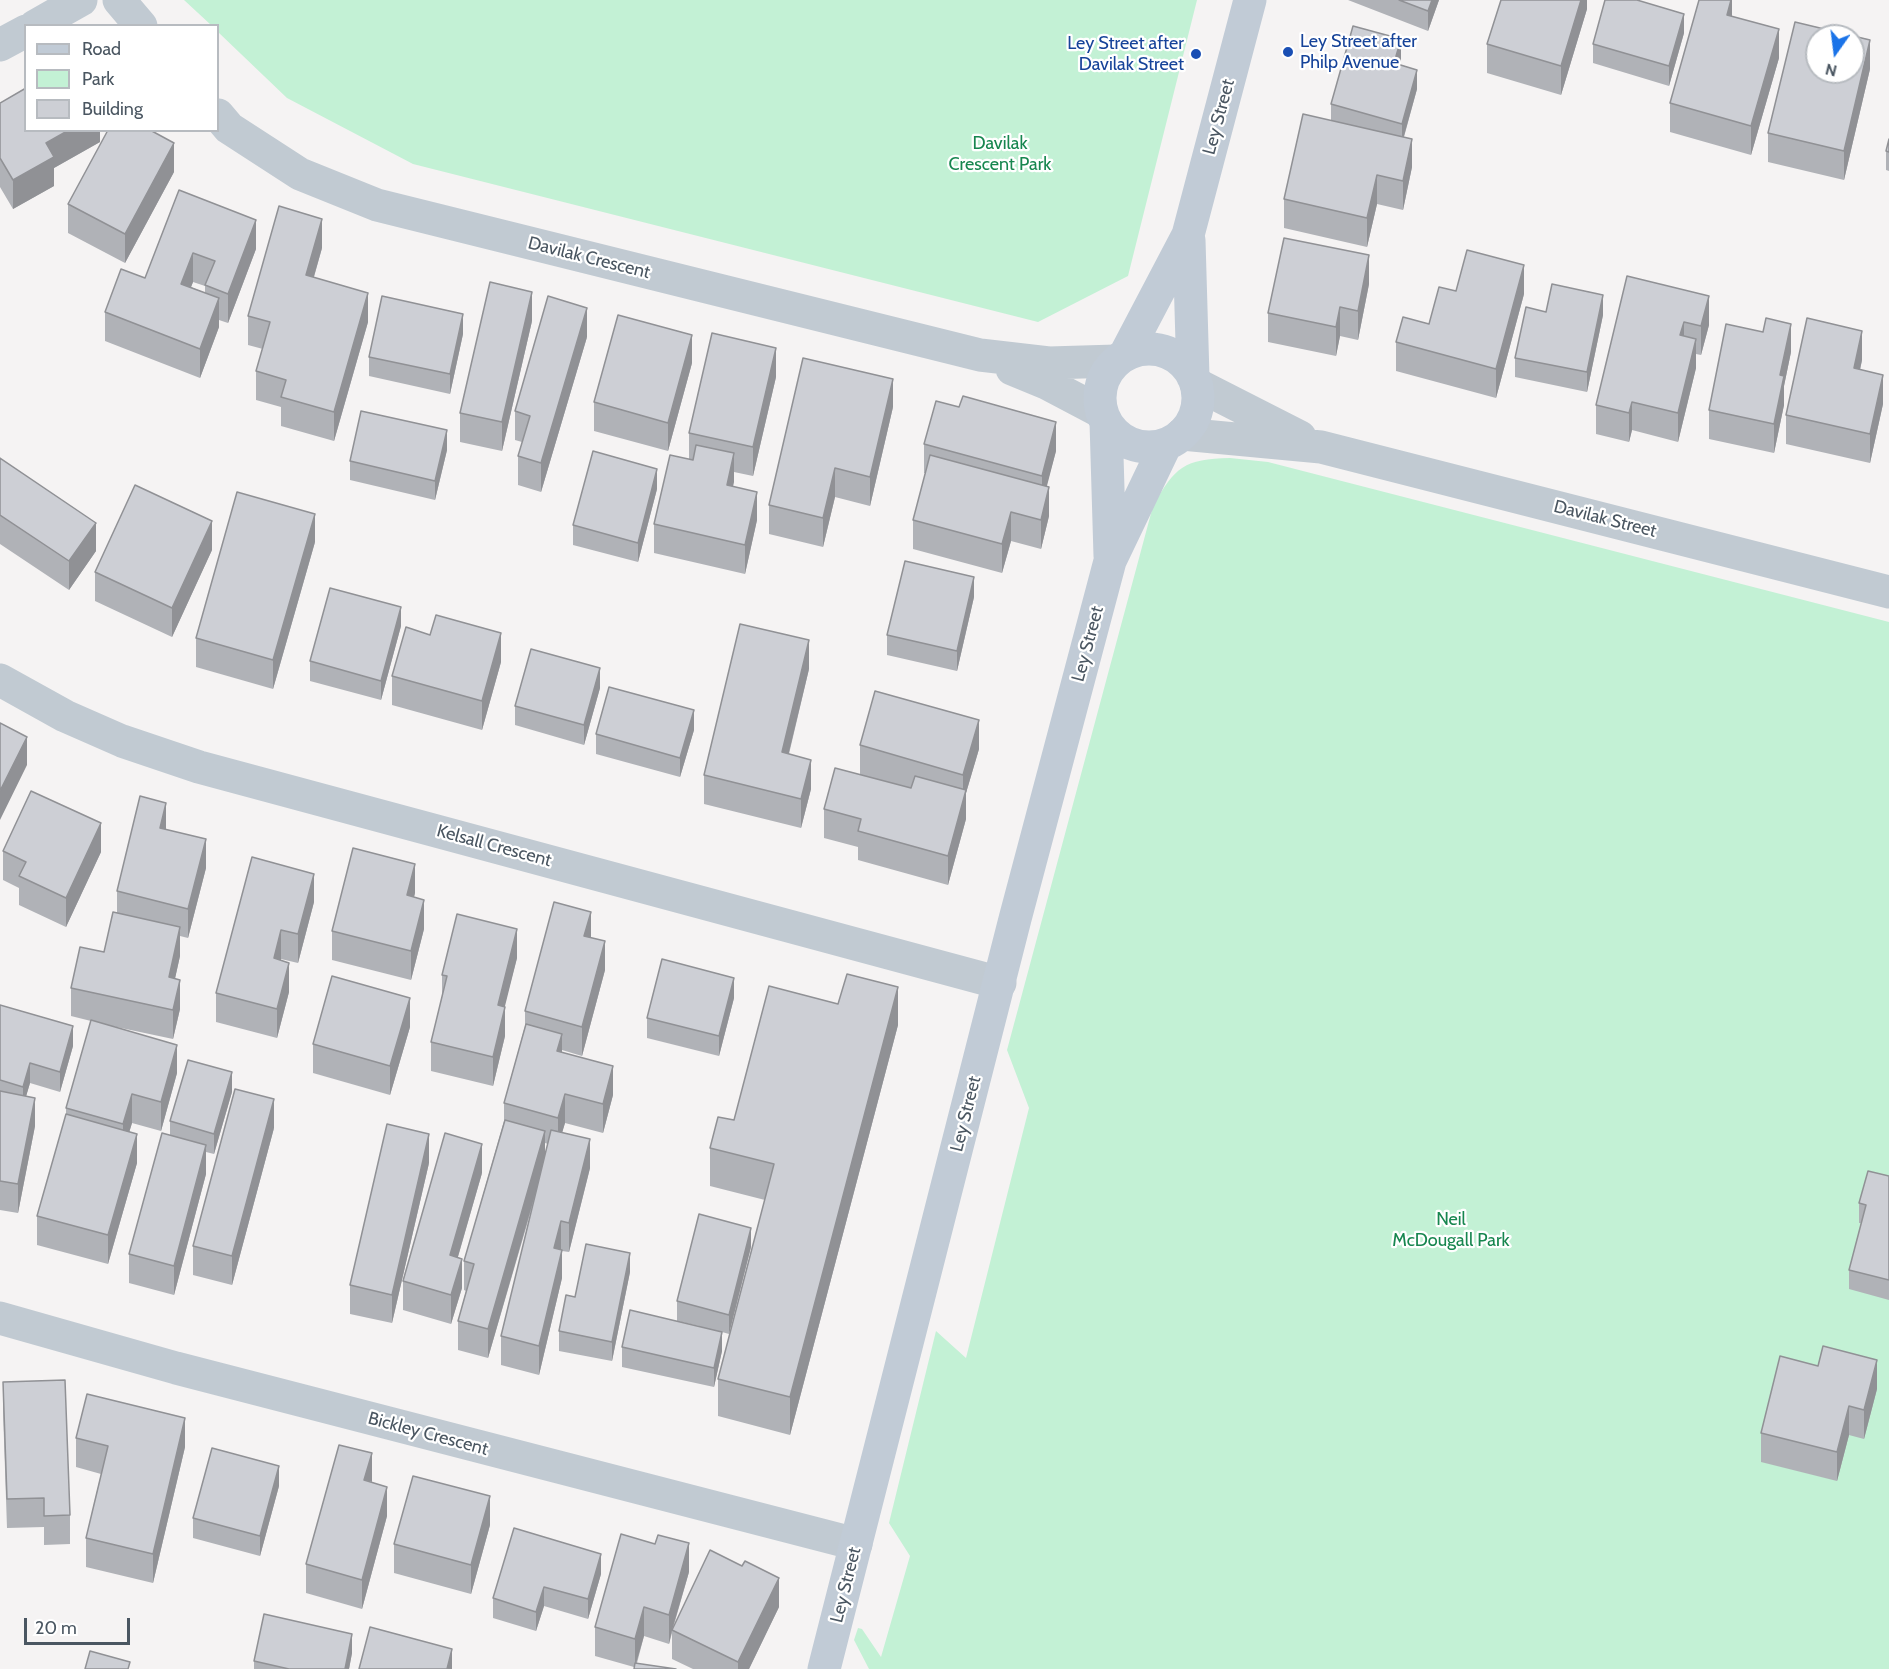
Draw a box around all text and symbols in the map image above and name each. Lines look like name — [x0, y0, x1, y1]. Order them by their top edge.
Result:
legend — [24, 24, 219, 132]
north arrow — [1805, 24, 1865, 84]
place label: Ley Street after Philp Avenue — [1300, 31, 1417, 74]
place label: Ley Street after Davilak Street — [1067, 33, 1184, 76]
text: Road — [82, 38, 121, 60]
marker: Ley Street after Philp Avenue — [1281, 45, 1295, 59]
marker: Ley Street after Davilak Street — [1189, 47, 1203, 61]
text: N — [1823, 59, 1839, 81]
text: Park — [82, 68, 114, 90]
street label: Ley Street — [1199, 77, 1239, 157]
text: Building — [82, 98, 143, 120]
park label: Davilak Crescent Park — [949, 133, 1051, 176]
street label: Davilak Crescent — [526, 232, 652, 284]
street label: Davilak Street — [1551, 496, 1659, 542]
street label: Ley Street — [1068, 604, 1108, 684]
street label: Kelsall Crescent — [434, 820, 554, 872]
street label: Ley Street — [946, 1074, 986, 1154]
park label: Neil McDougall Park — [1392, 1209, 1510, 1252]
street label: Bickley Crescent — [366, 1408, 490, 1460]
street label: Ley Street — [826, 1545, 866, 1625]
scale bar — [27, 1606, 134, 1644]
text: 20 m — [35, 1617, 77, 1639]

